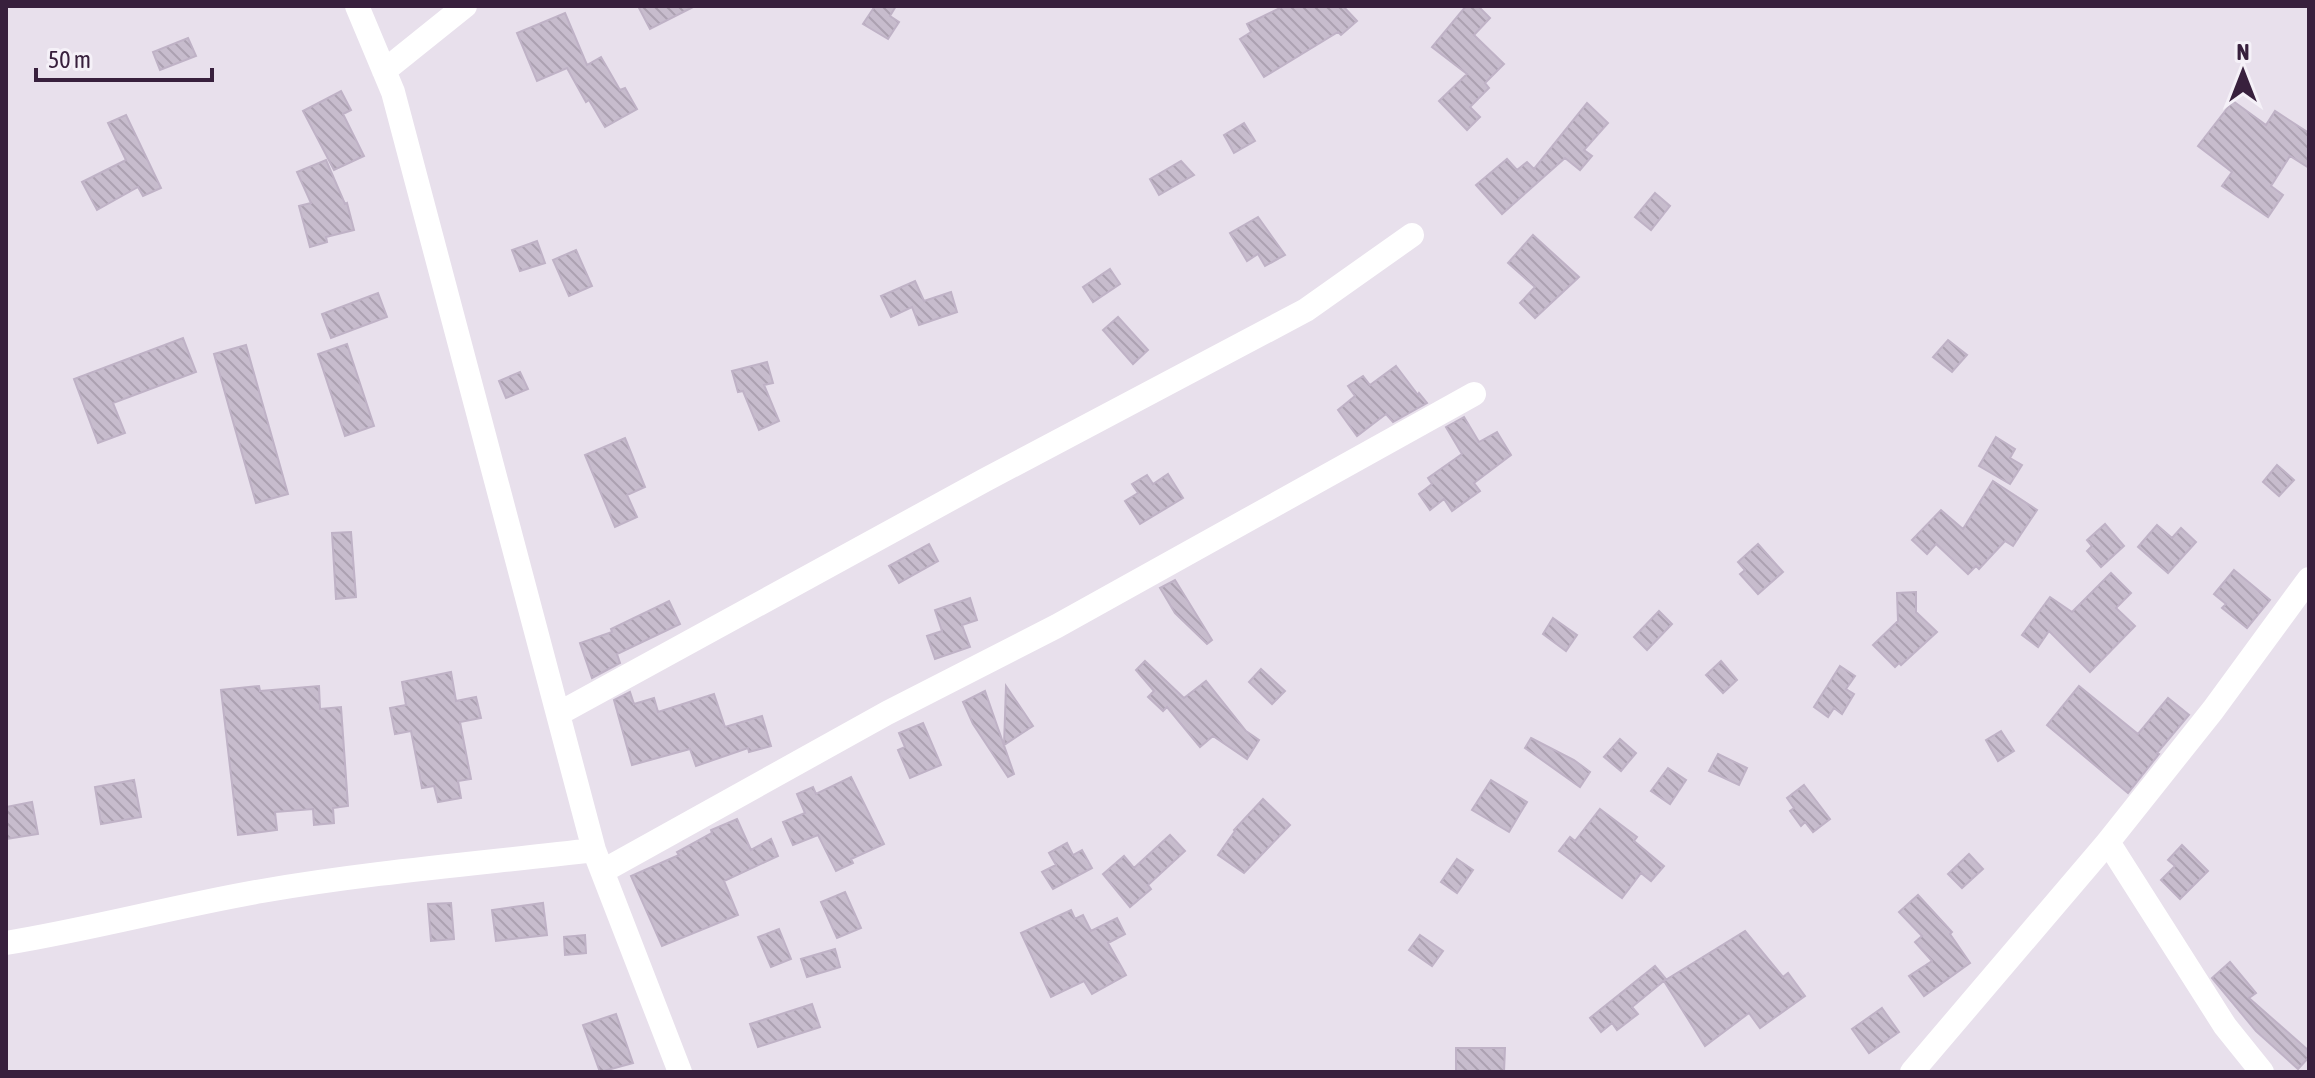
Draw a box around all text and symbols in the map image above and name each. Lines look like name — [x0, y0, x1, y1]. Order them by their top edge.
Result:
scale bar — [36, 32, 212, 82]
north arrow — [2203, 32, 2283, 112]
text: N — [2237, 39, 2249, 65]
text: 50 m — [48, 46, 91, 73]

